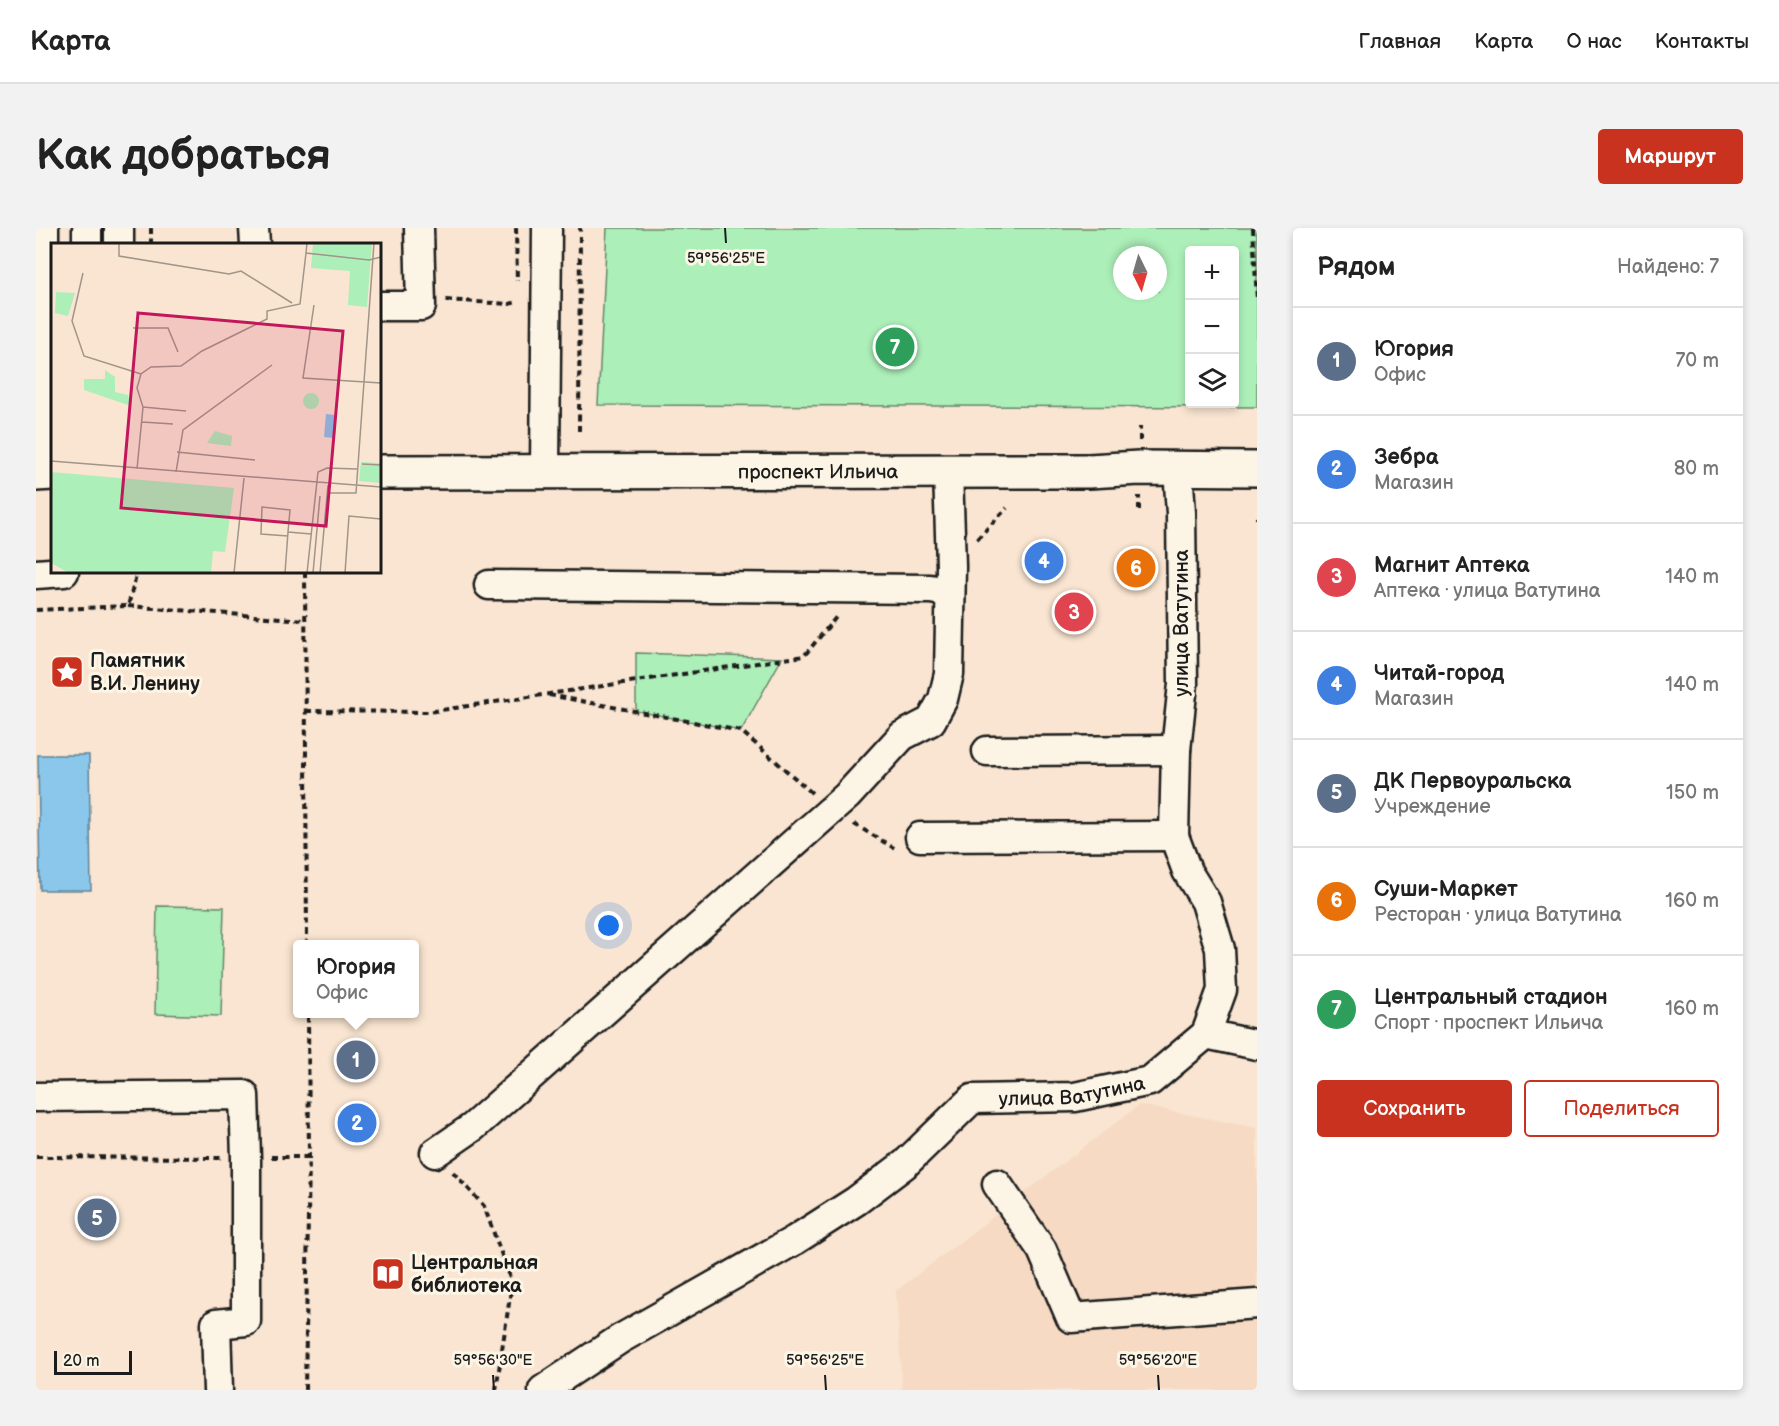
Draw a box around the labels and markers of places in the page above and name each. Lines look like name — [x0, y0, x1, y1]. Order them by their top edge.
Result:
pin: 7 — [876, 324, 914, 370]
pin: 4 — [1024, 538, 1064, 584]
pin: 6 — [1116, 546, 1156, 590]
pin: 3 — [1054, 590, 1094, 634]
place label: Памятник В.И. Ленину — [90, 649, 200, 696]
place icon: Памятник В.И. Ленину — [49, 654, 85, 690]
pin: 1 — [336, 1038, 376, 1082]
pin: 2 — [338, 1100, 376, 1146]
pin: 5 — [78, 1196, 116, 1240]
place label: Центральная библиотека — [411, 1251, 538, 1298]
library icon: Центральная библиотека — [370, 1256, 406, 1292]

